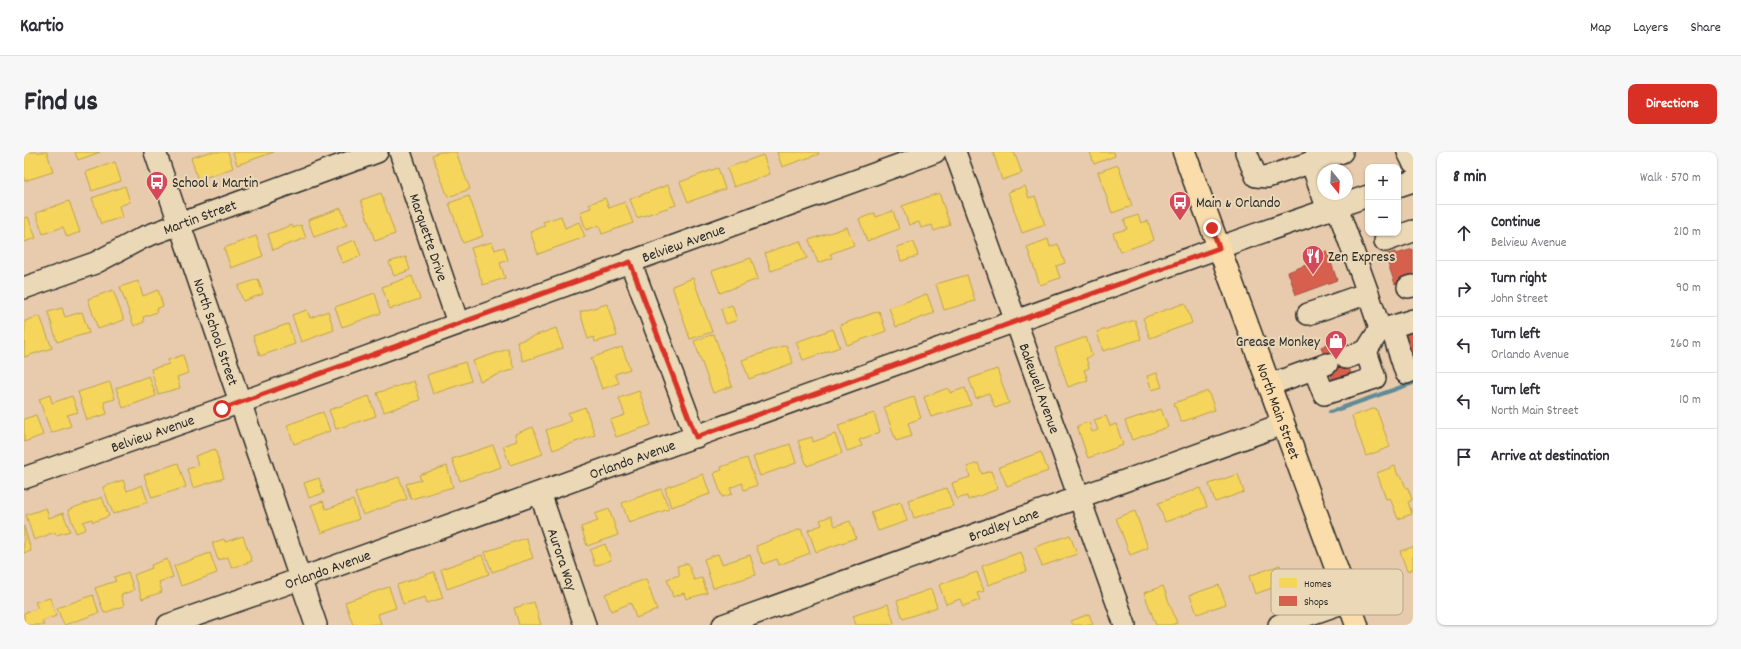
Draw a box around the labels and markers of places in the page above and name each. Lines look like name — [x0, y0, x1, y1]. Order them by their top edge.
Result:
bus stop icon: School & Martin — [144, 169, 170, 202]
place label: School & Martin — [172, 173, 259, 195]
bus stop icon: Main & Orlando — [1167, 189, 1193, 222]
place label: Main & Orlando — [1196, 193, 1281, 215]
restaurant icon: Zen Express — [1300, 243, 1326, 276]
place label: Zen Express — [1328, 247, 1396, 269]
shop icon: Grease Monkey — [1323, 328, 1349, 361]
place label: Grease Monkey — [1236, 332, 1321, 354]

